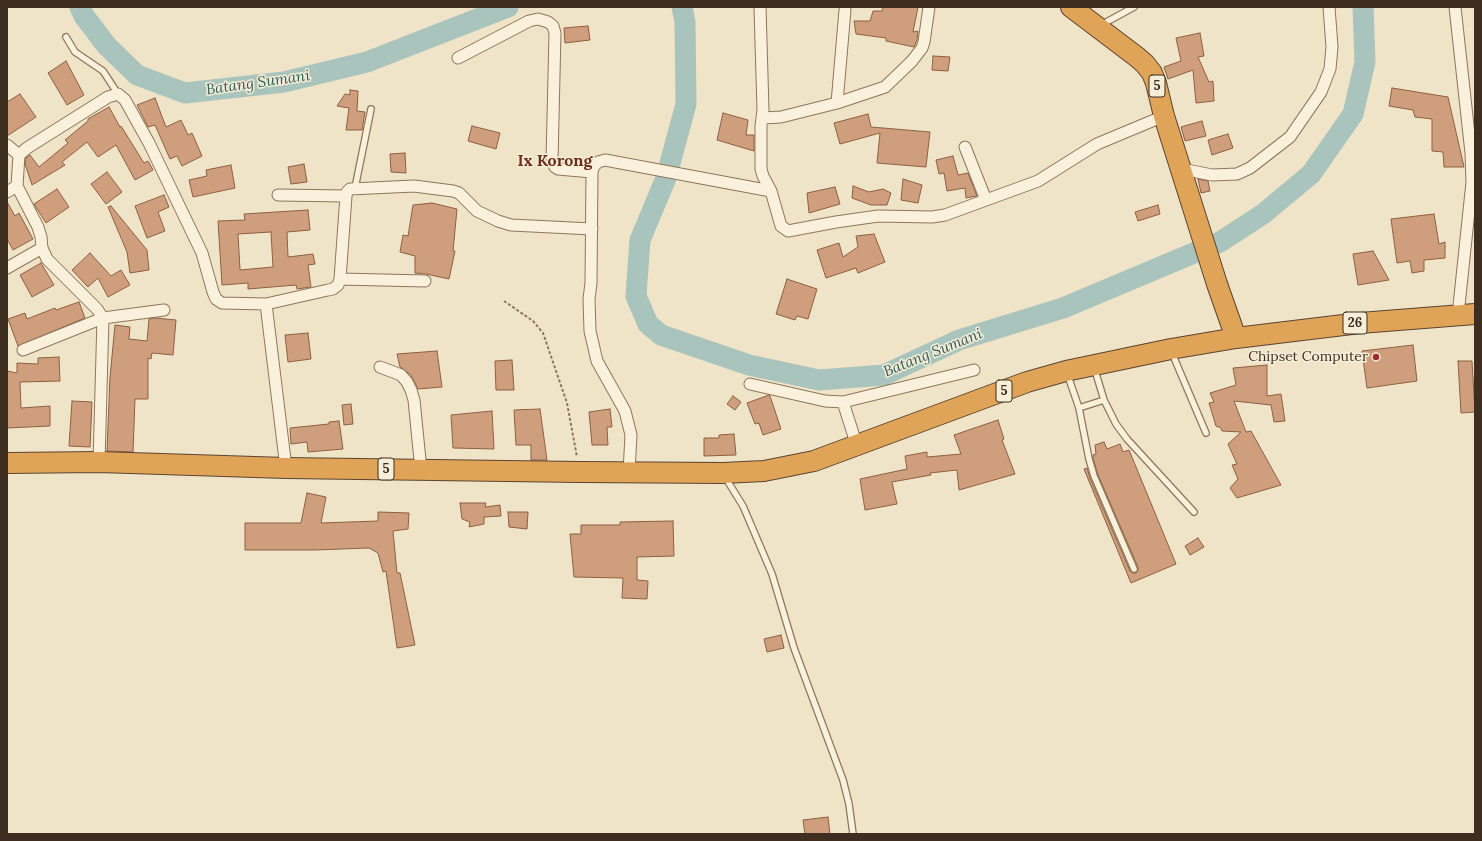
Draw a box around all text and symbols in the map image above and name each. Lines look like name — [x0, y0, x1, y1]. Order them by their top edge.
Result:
water label: Batang Sumani — [205, 67, 311, 99]
road number: 5 — [1149, 75, 1165, 97]
district label: Ix Korong — [518, 151, 592, 171]
road number: 26 — [1343, 312, 1367, 334]
water label: Batang Sumani — [881, 325, 985, 381]
place label: Chipset Computer — [1248, 349, 1368, 365]
marker: Chipset Computer — [1371, 352, 1381, 362]
road number: 5 — [996, 380, 1012, 402]
road number: 5 — [378, 458, 394, 480]

